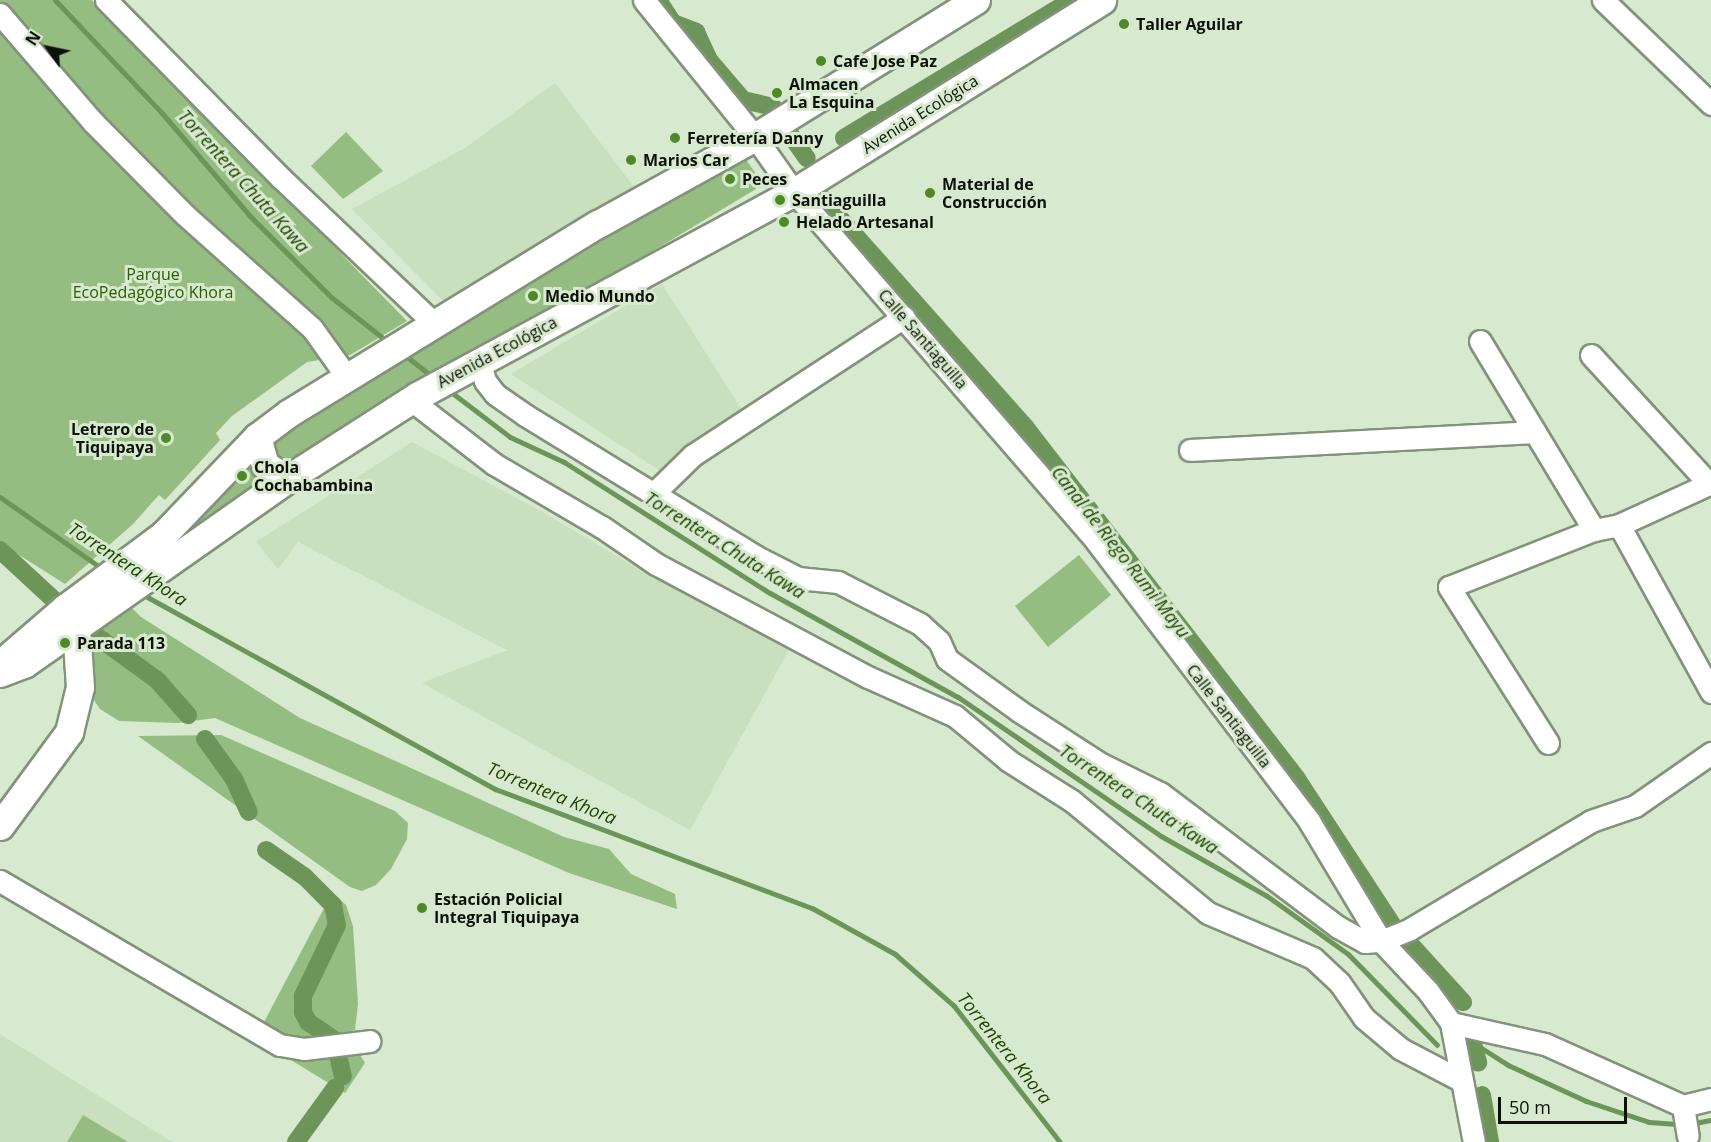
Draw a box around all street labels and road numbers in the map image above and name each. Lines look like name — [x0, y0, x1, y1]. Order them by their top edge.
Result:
street label: Avenida Ecológica — [859, 71, 981, 157]
street label: Calle Santiaguilla — [874, 285, 972, 393]
street label: Avenida Ecológica — [434, 312, 560, 392]
street label: Calle Santiaguilla — [1183, 661, 1275, 771]

